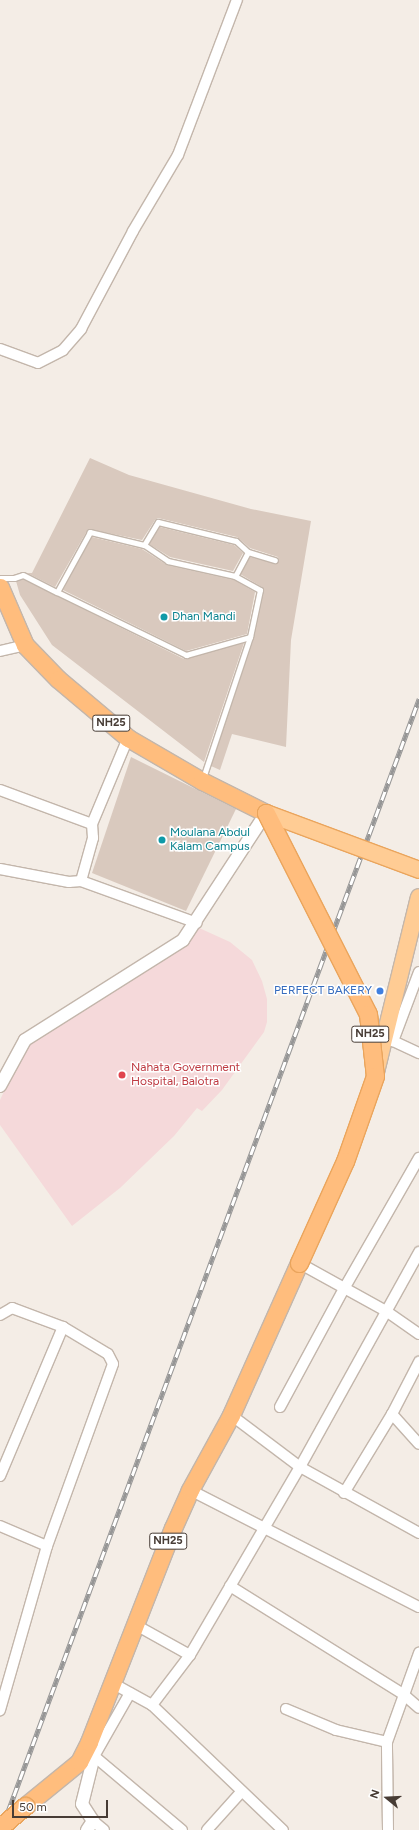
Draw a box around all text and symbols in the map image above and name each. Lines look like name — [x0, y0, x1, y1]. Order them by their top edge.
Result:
place label: Dhan Mandi — [172, 610, 236, 624]
marker: Dhan Mandi — [159, 612, 169, 622]
road number: NH25 — [92, 714, 130, 732]
place label: Moulana Abdul Kalam Campus — [170, 826, 250, 854]
marker: Moulana Abdul Kalam Campus — [157, 835, 167, 845]
place label: PERFECT BAKERY — [274, 984, 372, 998]
marker: PERFECT BAKERY — [375, 986, 385, 996]
road number: NH25 — [351, 1025, 389, 1043]
place label: Nahata Government Hospital, Balotra — [131, 1061, 240, 1089]
marker: Nahata Government Hospital, Balotra — [116, 1069, 128, 1081]
road number: NH25 — [149, 1532, 187, 1550]
north arrow — [367, 1778, 407, 1818]
text: N — [368, 1788, 383, 1800]
scale bar — [14, 1792, 110, 1818]
text: 50 m — [19, 1800, 47, 1814]

